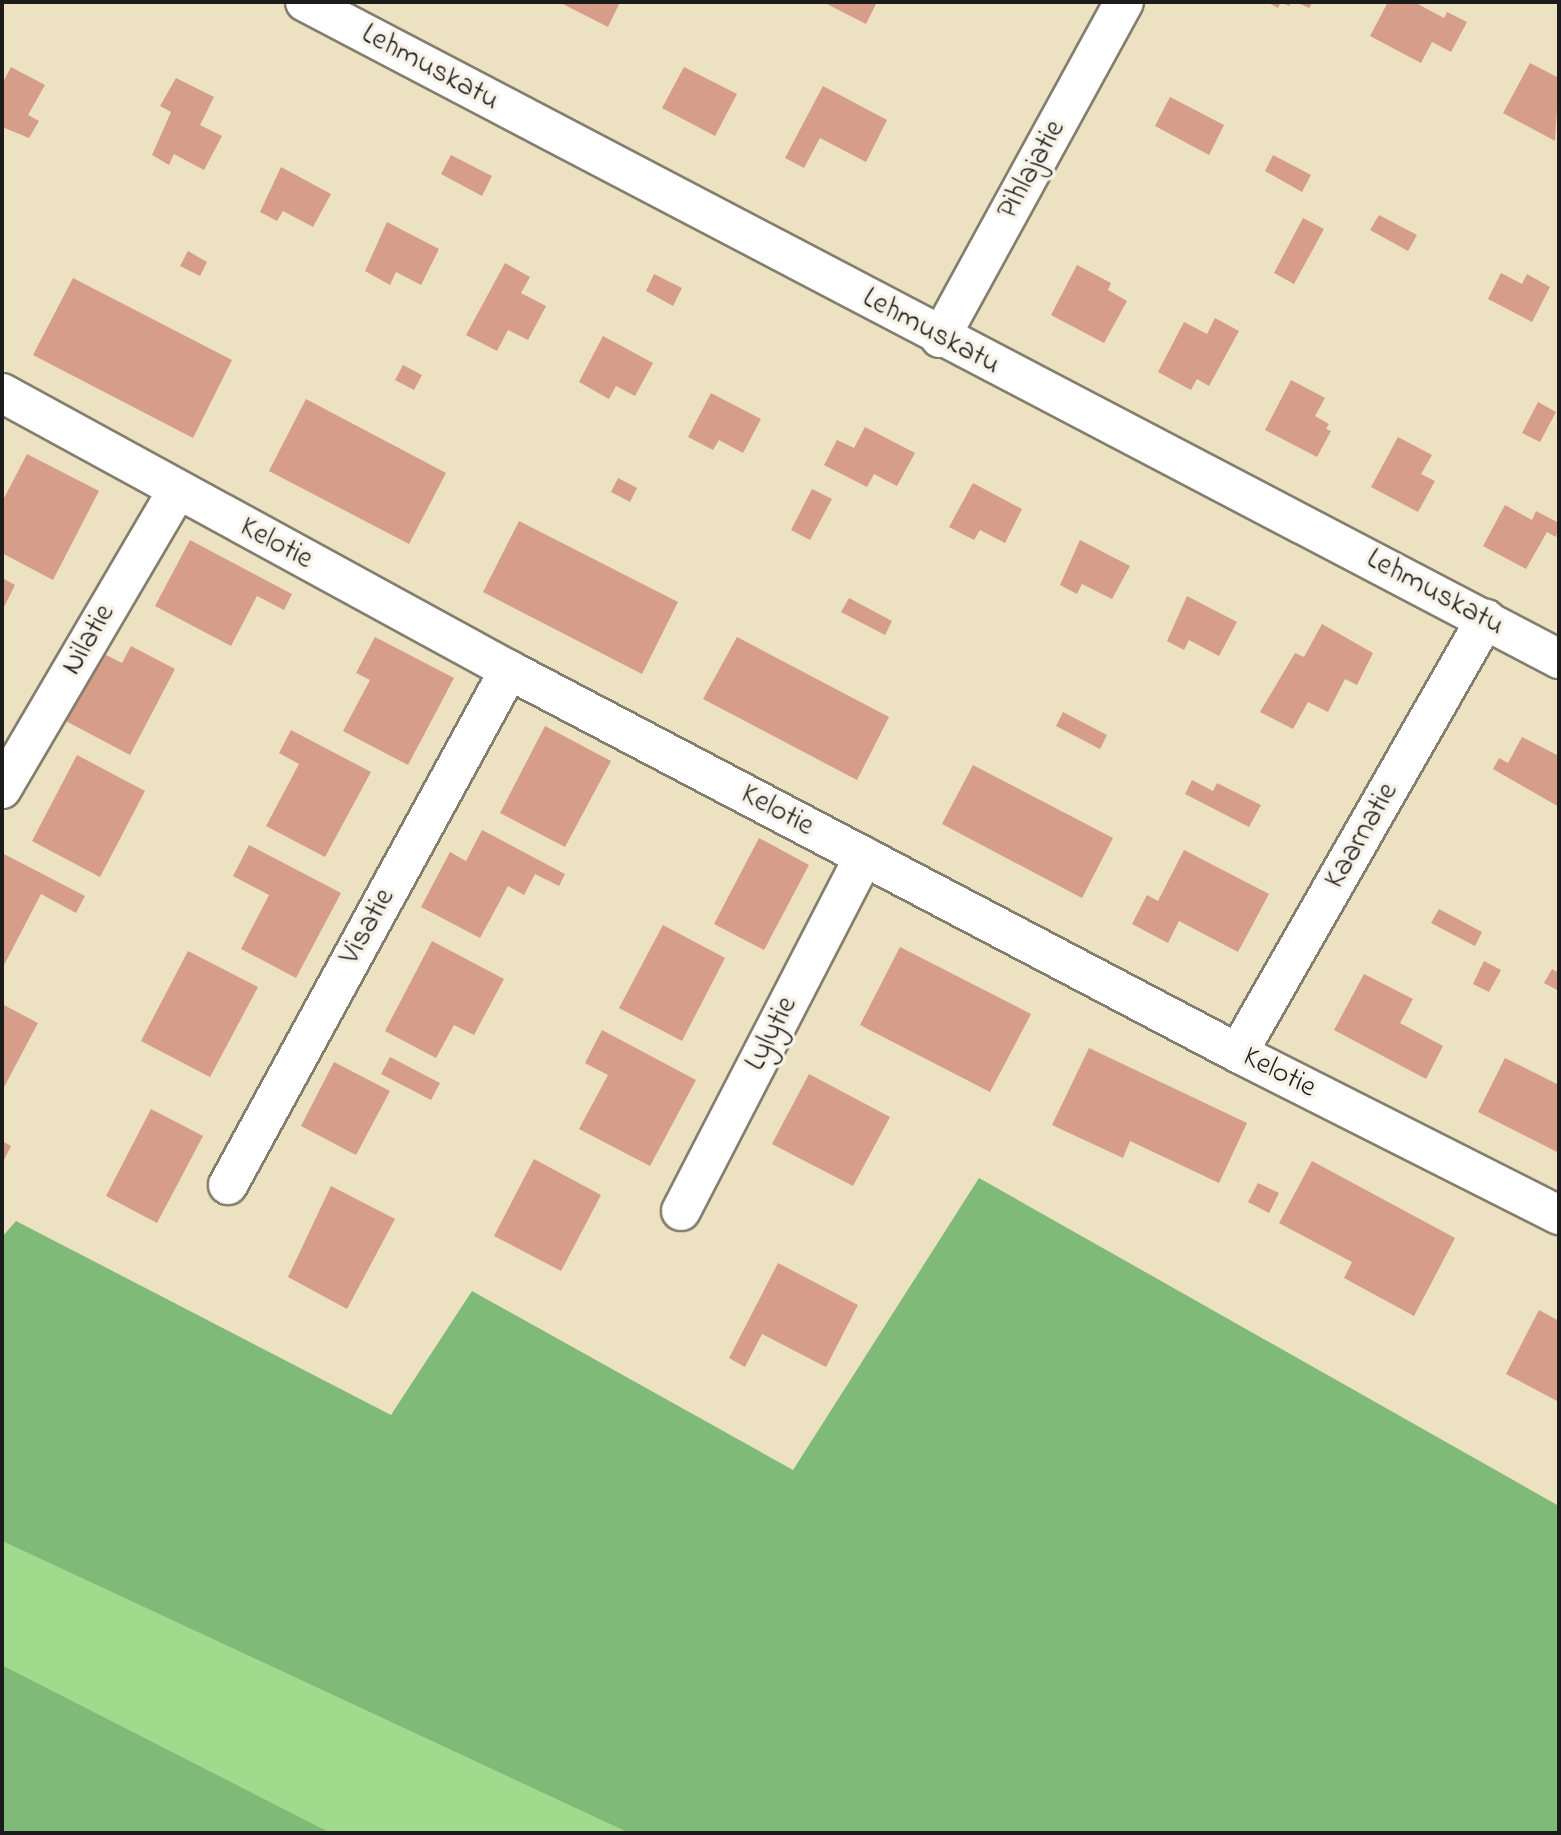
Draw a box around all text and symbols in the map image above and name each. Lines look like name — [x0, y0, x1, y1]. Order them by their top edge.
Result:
street label: Lehmuskatu — [355, 17, 505, 119]
street label: Pihlajatie — [990, 114, 1074, 226]
street label: Lehmuskatu — [856, 281, 1006, 383]
street label: Kelotie — [233, 510, 319, 578]
street label: Lehmuskatu — [1360, 542, 1510, 644]
street label: Nilatie — [54, 598, 124, 682]
street label: Kelotie — [734, 777, 820, 845]
street label: Kaarnatie — [1317, 777, 1407, 895]
street label: Visatie — [333, 883, 403, 971]
street label: Lylytie — [738, 991, 806, 1077]
street label: Kelotie — [1236, 1039, 1322, 1107]

